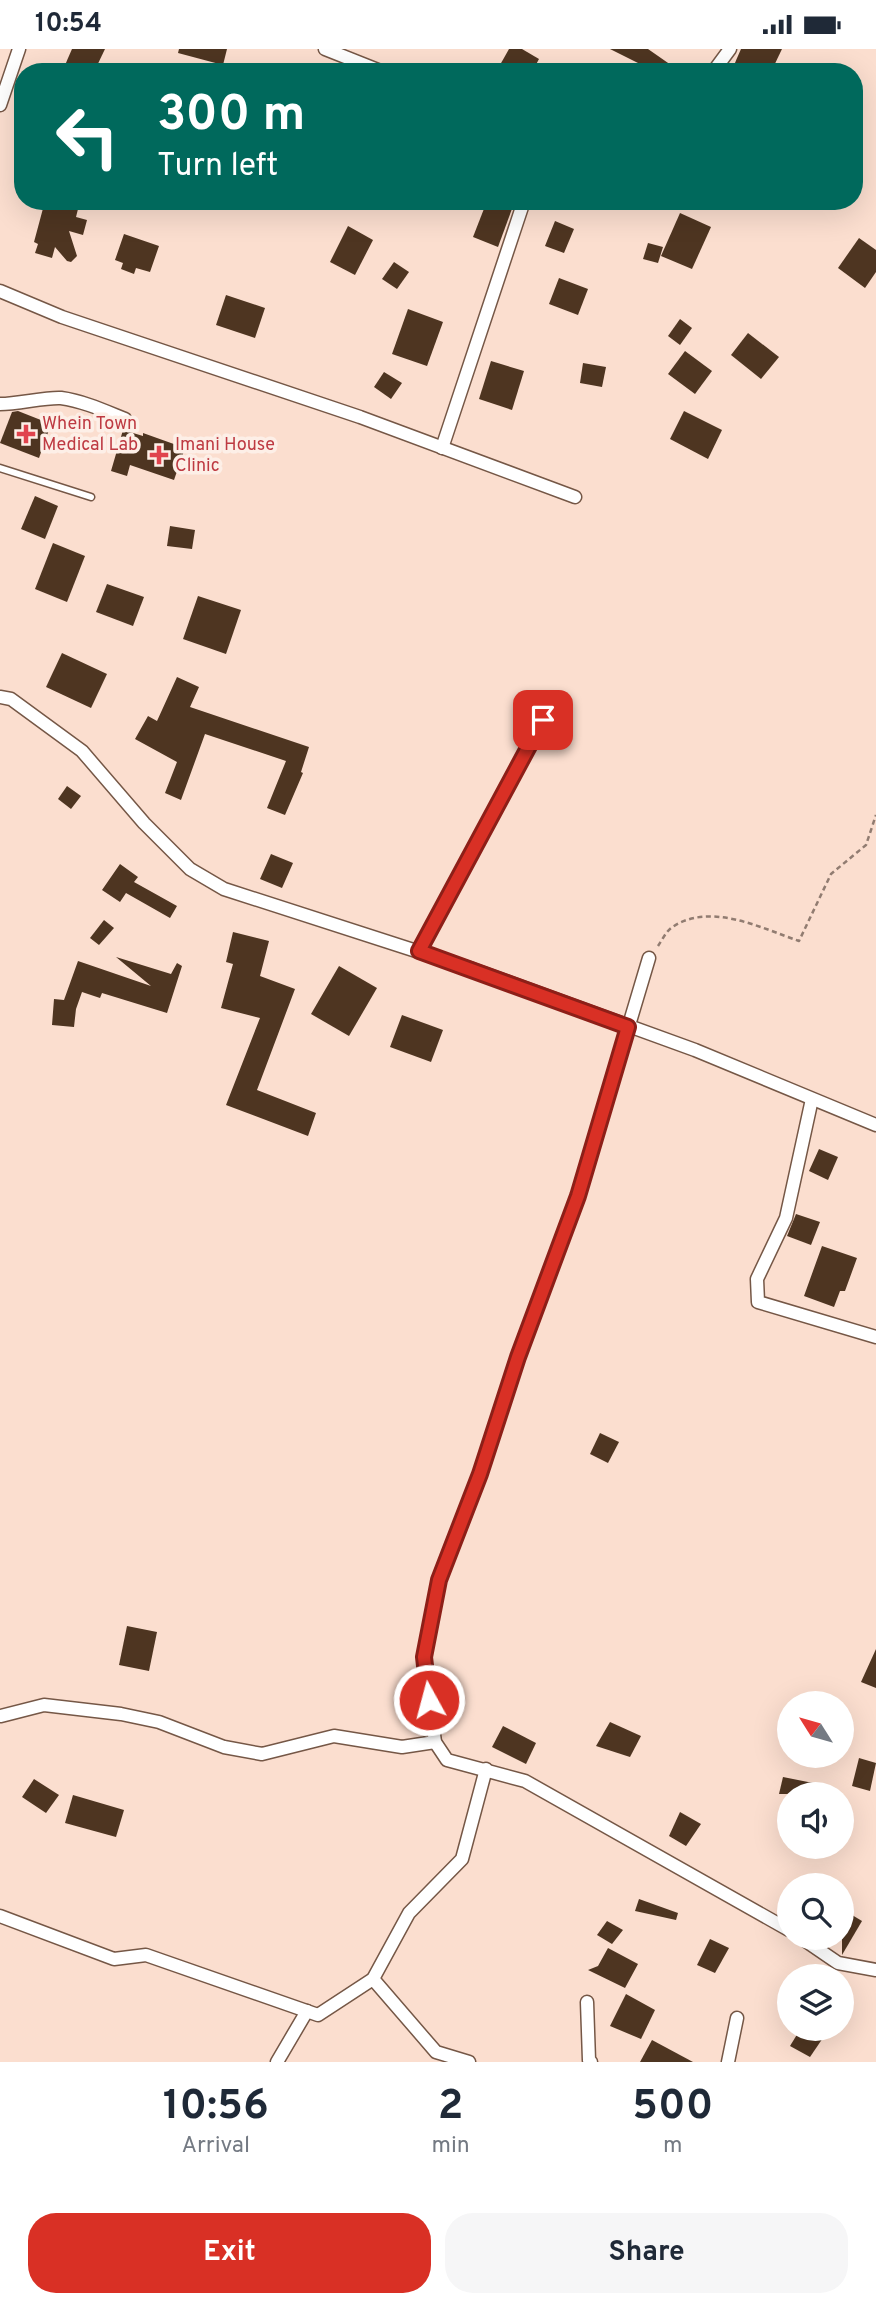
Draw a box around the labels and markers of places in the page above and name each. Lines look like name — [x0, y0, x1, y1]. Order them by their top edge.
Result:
place label: Whein Town Medical Lab — [42, 413, 138, 457]
marker: Whein Town Medical Lab — [16, 424, 36, 444]
place label: Imani House Clinic — [175, 434, 275, 478]
marker: Imani House Clinic — [149, 445, 169, 465]
pin — [513, 690, 573, 750]

